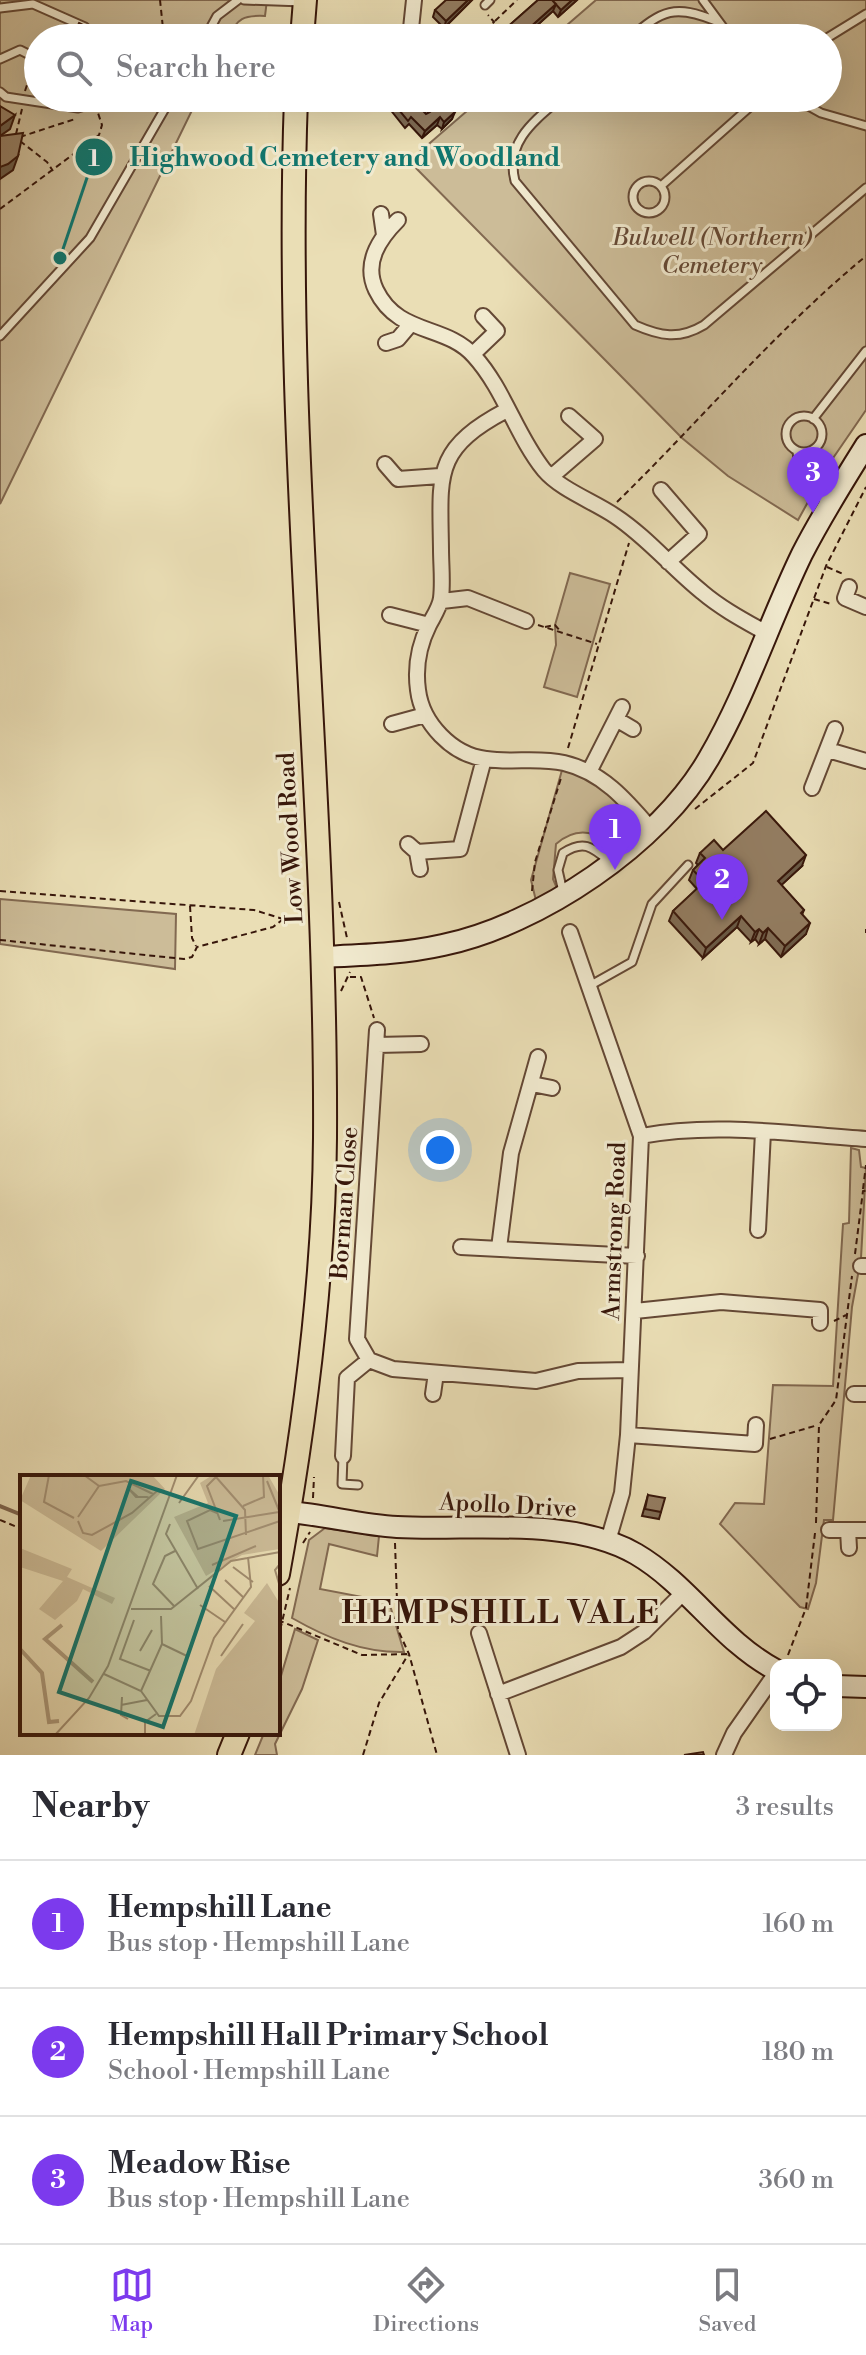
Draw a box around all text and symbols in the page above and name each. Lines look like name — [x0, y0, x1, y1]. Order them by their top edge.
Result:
search box — [24, 24, 842, 112]
icon: search — [52, 46, 96, 90]
text: Search here — [116, 49, 276, 87]
callout: Highwood Cemetery and Woodland — [74, 132, 577, 182]
text: Highwood Cemetery and Woodland — [130, 142, 560, 174]
text: 1 — [88, 144, 100, 174]
park label: Bulwell (Northern) Cemetery — [611, 223, 812, 281]
pin: 3 — [787, 447, 839, 513]
street label: Low Wood Road — [272, 751, 310, 924]
pin: 1 — [589, 804, 641, 870]
pin: 2 — [696, 854, 748, 920]
street label: Borman Close — [325, 1126, 365, 1282]
your location — [420, 1130, 460, 1170]
street label: Armstrong Road — [597, 1141, 633, 1322]
inset map — [20, 1475, 280, 1735]
street label: Apollo Drive — [437, 1487, 577, 1525]
district label: HEMPSHILL VALE — [341, 1593, 661, 1633]
map controls — [770, 1659, 842, 1731]
button: locate — [770, 1659, 842, 1731]
text: Nearby — [32, 1786, 150, 1828]
text: 3 results — [736, 1791, 834, 1823]
text: Hempshill Lane — [108, 1889, 332, 1927]
text: 1 — [52, 1908, 64, 1940]
text: 160 m — [763, 1908, 834, 1940]
text: Bus stop · Hempshill Lane — [108, 1927, 410, 1959]
text: Hempshill Hall Primary School — [108, 2017, 548, 2055]
text: 2 — [50, 2036, 66, 2068]
text: 180 m — [762, 2036, 834, 2068]
text: School · Hempshill Lane — [108, 2055, 390, 2087]
text: Meadow Rise — [108, 2145, 291, 2183]
text: 3 — [50, 2164, 66, 2196]
text: 360 m — [759, 2164, 834, 2196]
text: Bus stop · Hempshill Lane — [108, 2183, 410, 2215]
tab: Map — [110, 2263, 154, 2338]
tab: Directions — [373, 2263, 479, 2338]
tab: Saved — [699, 2263, 756, 2338]

